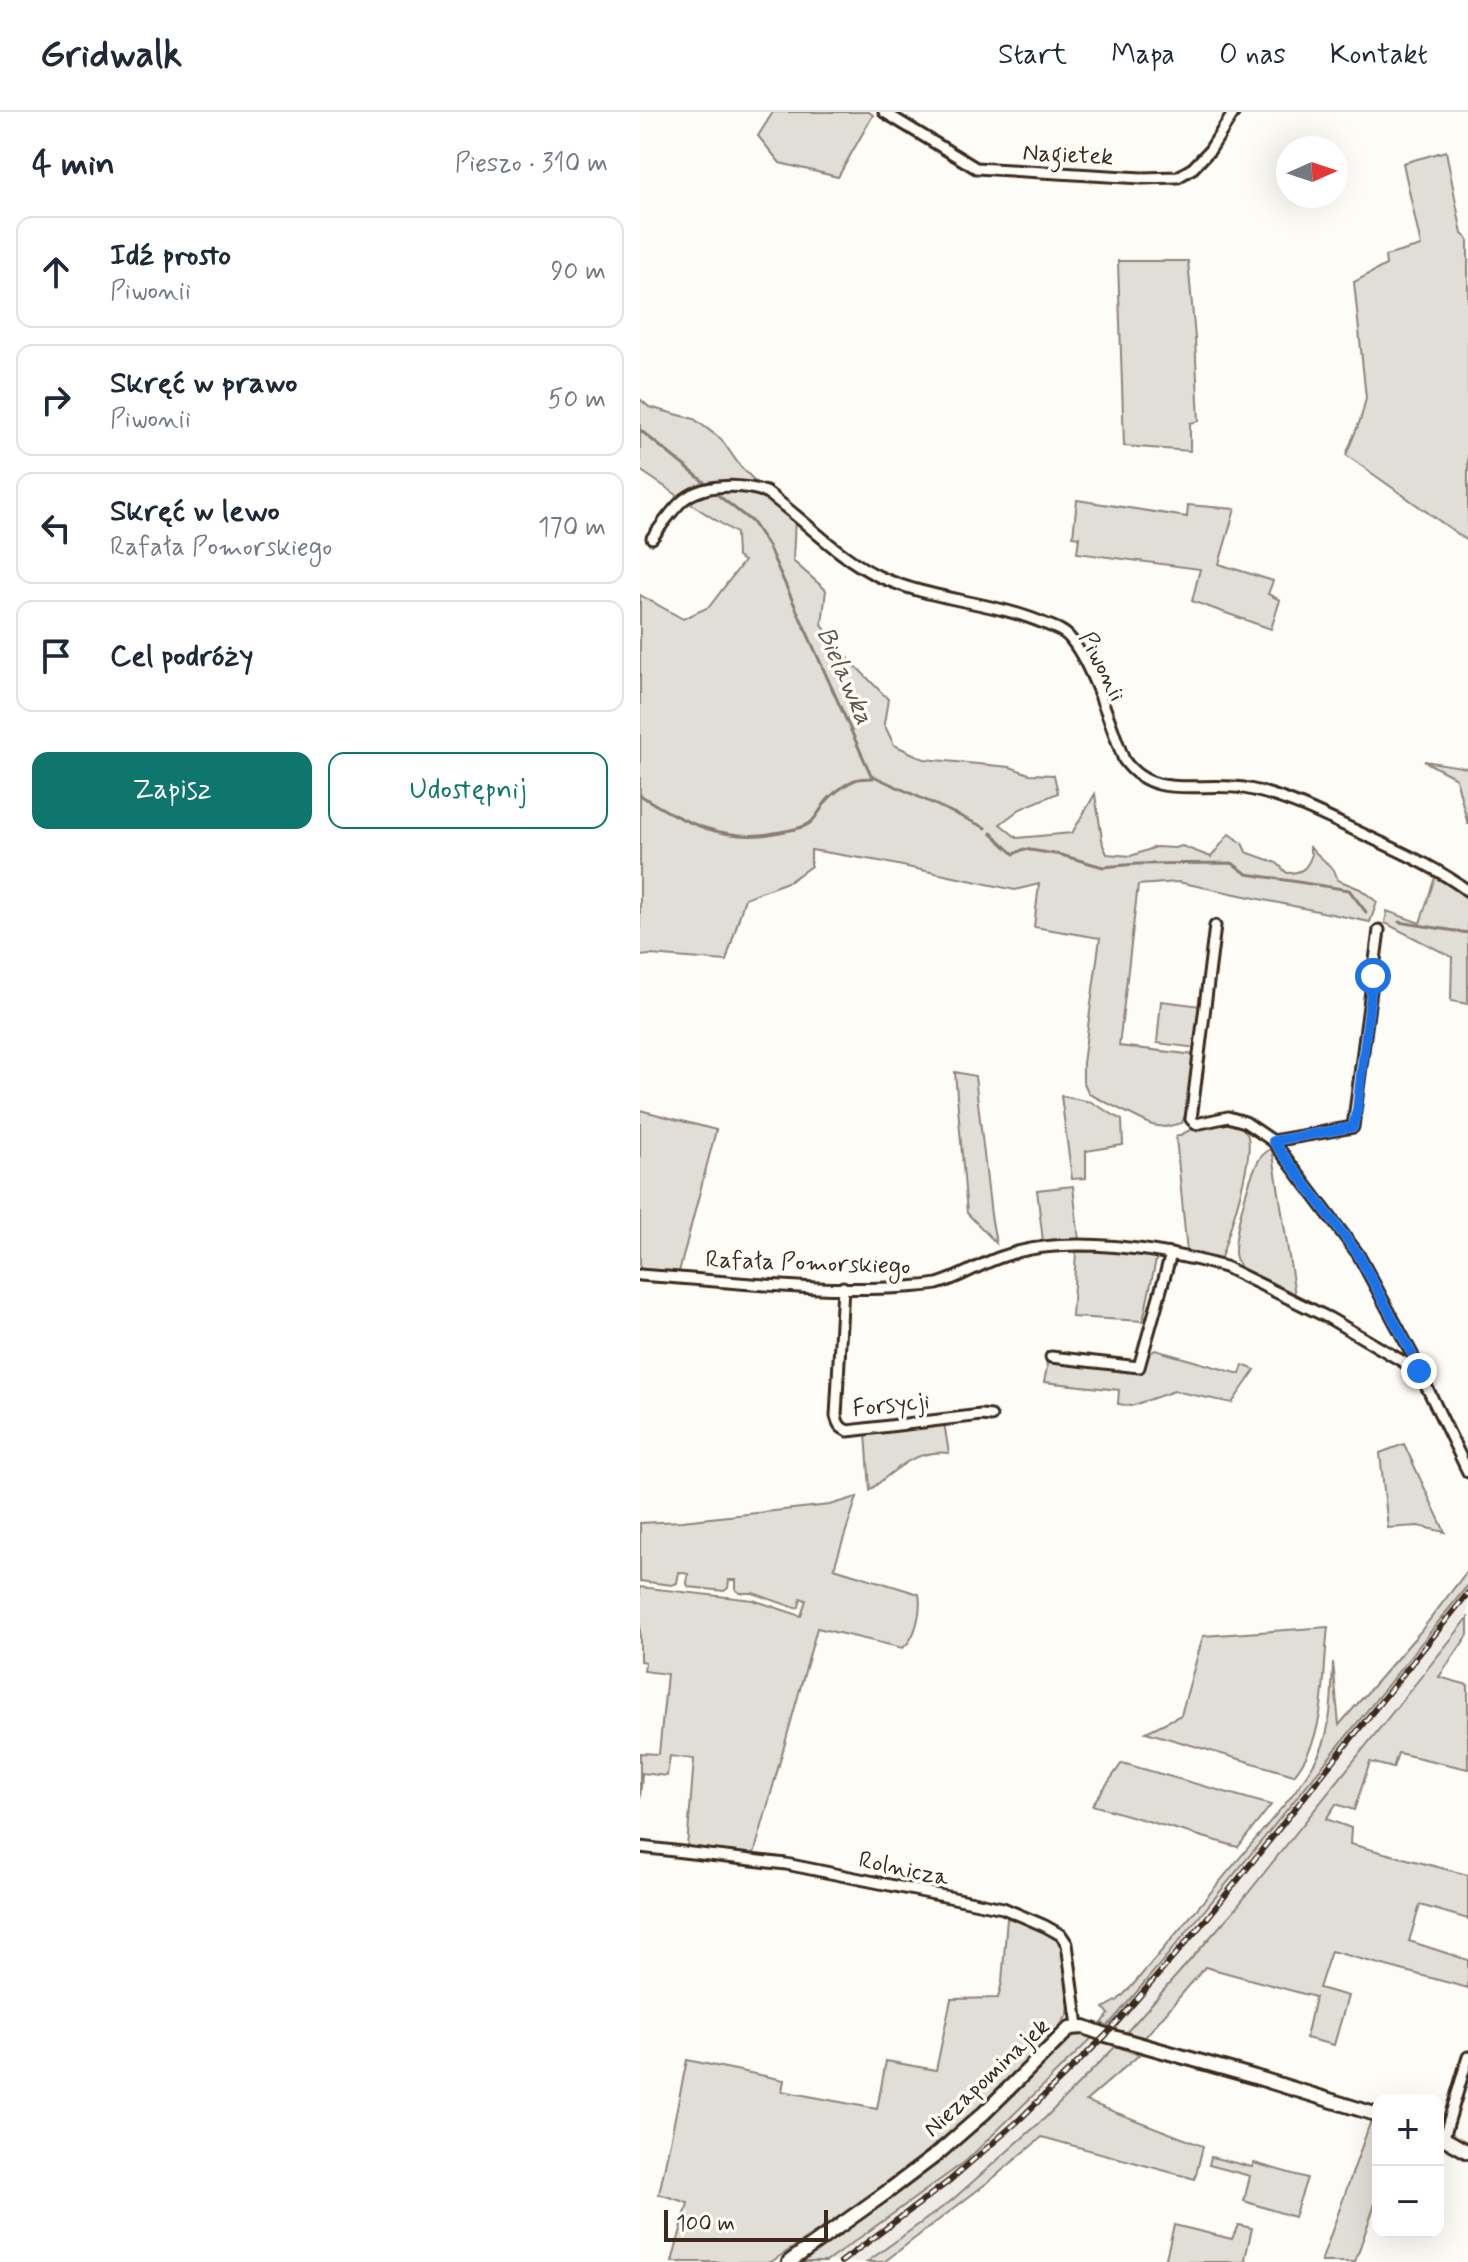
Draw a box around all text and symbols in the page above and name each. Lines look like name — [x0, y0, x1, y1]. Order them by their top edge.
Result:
text: Gridwalk — [40, 31, 182, 80]
text: Start — [998, 37, 1067, 74]
text: Mapa — [1111, 37, 1175, 74]
text: O nas — [1219, 37, 1286, 74]
text: Kontakt — [1330, 37, 1428, 74]
north arrow — [1276, 136, 1348, 208]
street label: Nagietek — [1022, 138, 1114, 176]
text: 4 min — [32, 142, 115, 187]
text: Pieszo · 310 m — [455, 147, 608, 181]
text: Idź prosto — [110, 236, 231, 275]
icon: ahead — [34, 250, 78, 294]
text: 90 m — [551, 255, 606, 289]
text: Piwonii — [110, 275, 191, 309]
text: Skręć w prawo — [110, 364, 297, 403]
icon: right — [34, 378, 78, 422]
text: 50 m — [548, 383, 606, 417]
text: Piwonii — [110, 403, 191, 437]
text: Skręć w lewo — [110, 492, 280, 531]
icon: left — [34, 506, 78, 550]
text: 170 m — [538, 511, 606, 545]
text: Rafała Pomorskiego — [110, 531, 332, 565]
water label: Bielawka — [808, 622, 881, 730]
street label: Piwonii — [1071, 626, 1132, 707]
icon: arrive — [34, 634, 78, 678]
text: Cel podróży — [110, 637, 254, 676]
button: Zapisz — [32, 752, 312, 829]
button: Udostępnij — [328, 752, 608, 829]
route start — [1355, 958, 1391, 994]
street label: Rafała Pomorskiego — [705, 1244, 911, 1285]
route end — [1401, 1353, 1437, 1389]
street label: Forsycji — [851, 1386, 931, 1425]
street label: Rolnicza — [856, 1845, 952, 1894]
street label: Niezapominajek — [917, 2012, 1057, 2145]
map controls — [1372, 2094, 1444, 2238]
button: + — [1372, 2094, 1444, 2166]
button: − — [1372, 2166, 1444, 2238]
scale bar — [664, 2206, 828, 2242]
text: 100 m — [676, 2210, 735, 2238]

